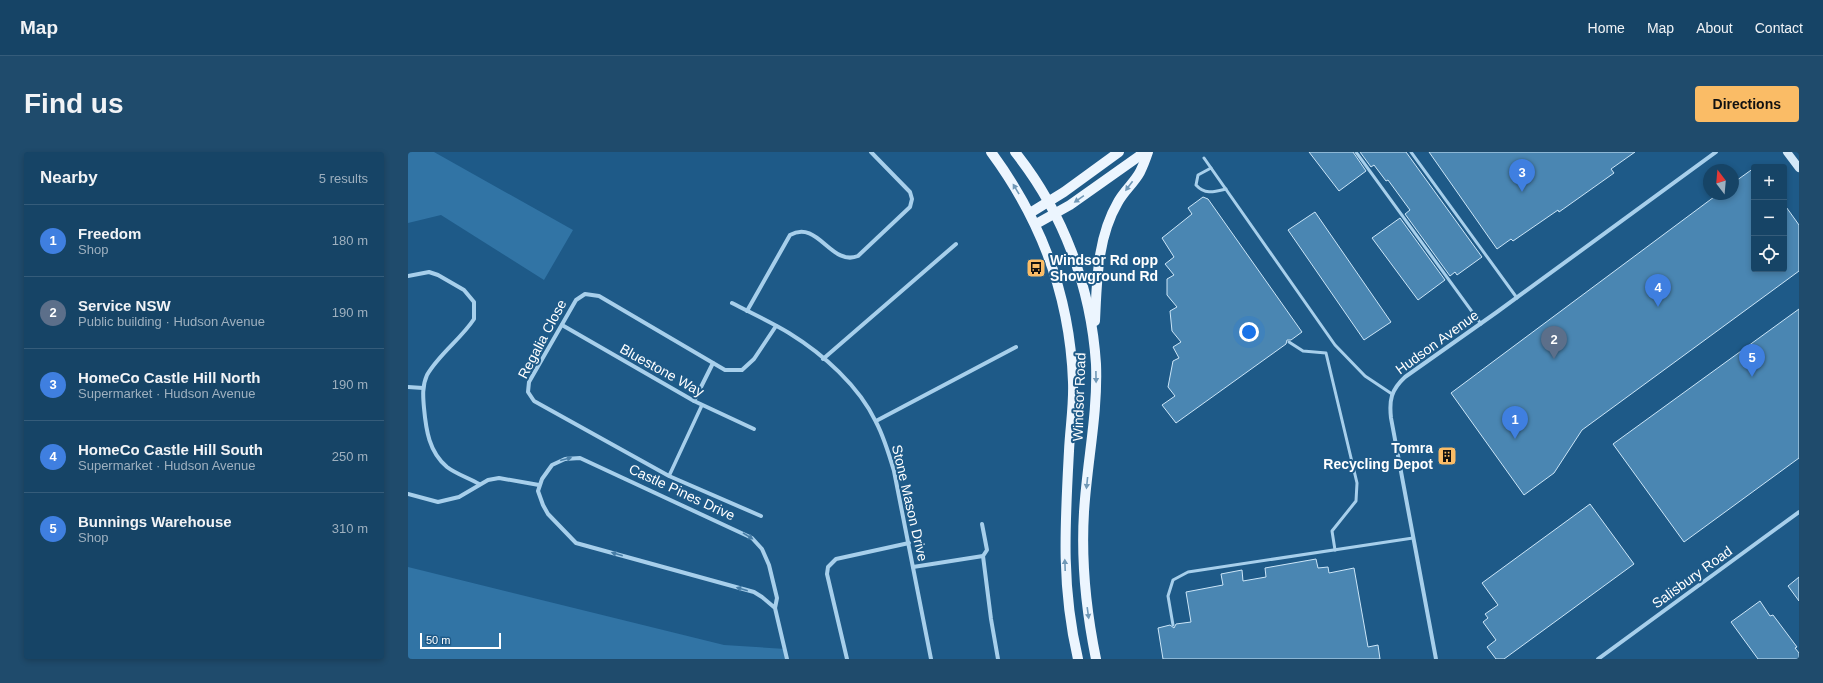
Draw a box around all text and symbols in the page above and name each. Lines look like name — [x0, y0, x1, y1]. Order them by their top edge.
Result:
text: Map — [20, 17, 58, 38]
text: Home — [1588, 20, 1625, 36]
text: Map — [1647, 20, 1674, 36]
text: About — [1696, 20, 1733, 36]
text: Contact — [1755, 20, 1803, 36]
button: Directions — [1695, 86, 1799, 122]
text: Find us — [24, 88, 124, 119]
pin: 3 — [1509, 159, 1535, 192]
north arrow — [1703, 164, 1739, 200]
map controls — [1751, 164, 1787, 272]
button: + — [1751, 164, 1787, 200]
text: Nearby — [40, 168, 98, 187]
text: 5 results — [319, 171, 368, 186]
one-way arrow — [1125, 180, 1134, 191]
one-way arrow — [1012, 183, 1019, 195]
one-way arrow — [1074, 195, 1084, 203]
button: − — [1751, 200, 1787, 236]
text: Freedom — [78, 225, 141, 242]
text: 1 — [49, 233, 57, 248]
text: 180 m — [332, 233, 368, 248]
button: locate — [1751, 236, 1787, 272]
text: Shop — [78, 242, 108, 257]
place label: Windsor Rd opp Showground Rd — [1050, 252, 1158, 284]
bus stop icon: Windsor Rd opp Showground Rd — [1025, 257, 1047, 279]
pin: 4 — [1645, 274, 1671, 307]
text: Service NSW — [78, 297, 171, 314]
street label: Regalia Close — [514, 297, 570, 381]
text: 2 — [49, 305, 57, 320]
text: 190 m — [332, 305, 368, 320]
street label: Hudson Avenue — [1392, 306, 1482, 377]
text: Public building · Hudson Avenue — [78, 314, 265, 329]
your location — [1239, 322, 1259, 342]
pin: 2 — [1541, 326, 1567, 359]
street label: Bluestone Way — [617, 340, 707, 400]
pin: 5 — [1739, 344, 1765, 377]
street label: Windsor Road — [1069, 352, 1089, 442]
text: HomeCo Castle Hill North — [78, 369, 261, 386]
one-way arrow — [1093, 371, 1099, 384]
text: 3 — [49, 377, 57, 392]
text: 190 m — [332, 377, 368, 392]
text: Supermarket · Hudson Avenue — [78, 386, 256, 401]
pin: 1 — [1502, 406, 1528, 439]
place label: Tomra Recycling Depot — [1323, 440, 1433, 472]
text: HomeCo Castle Hill South — [78, 441, 263, 458]
street label: Stone Mason Drive — [889, 443, 931, 563]
building icon: Tomra Recycling Depot — [1436, 445, 1458, 467]
text: 4 — [49, 449, 57, 464]
text: 250 m — [332, 449, 368, 464]
one-way arrow — [560, 456, 572, 462]
text: Supermarket · Hudson Avenue — [78, 458, 256, 473]
street label: Castle Pines Drive — [626, 460, 738, 524]
one-way arrow — [1084, 477, 1090, 489]
text: Bunnings Warehouse — [78, 513, 232, 530]
text: 5 — [49, 521, 57, 536]
text: 310 m — [332, 521, 368, 536]
text: Shop — [78, 530, 108, 545]
one-way arrow — [743, 532, 754, 540]
street label: Salisbury Road — [1649, 543, 1735, 611]
one-way arrow — [611, 551, 623, 557]
one-way arrow — [1062, 558, 1068, 571]
one-way arrow — [736, 586, 748, 592]
one-way arrow — [1085, 607, 1091, 619]
scale bar — [420, 631, 501, 650]
text: 50 m — [426, 634, 450, 646]

